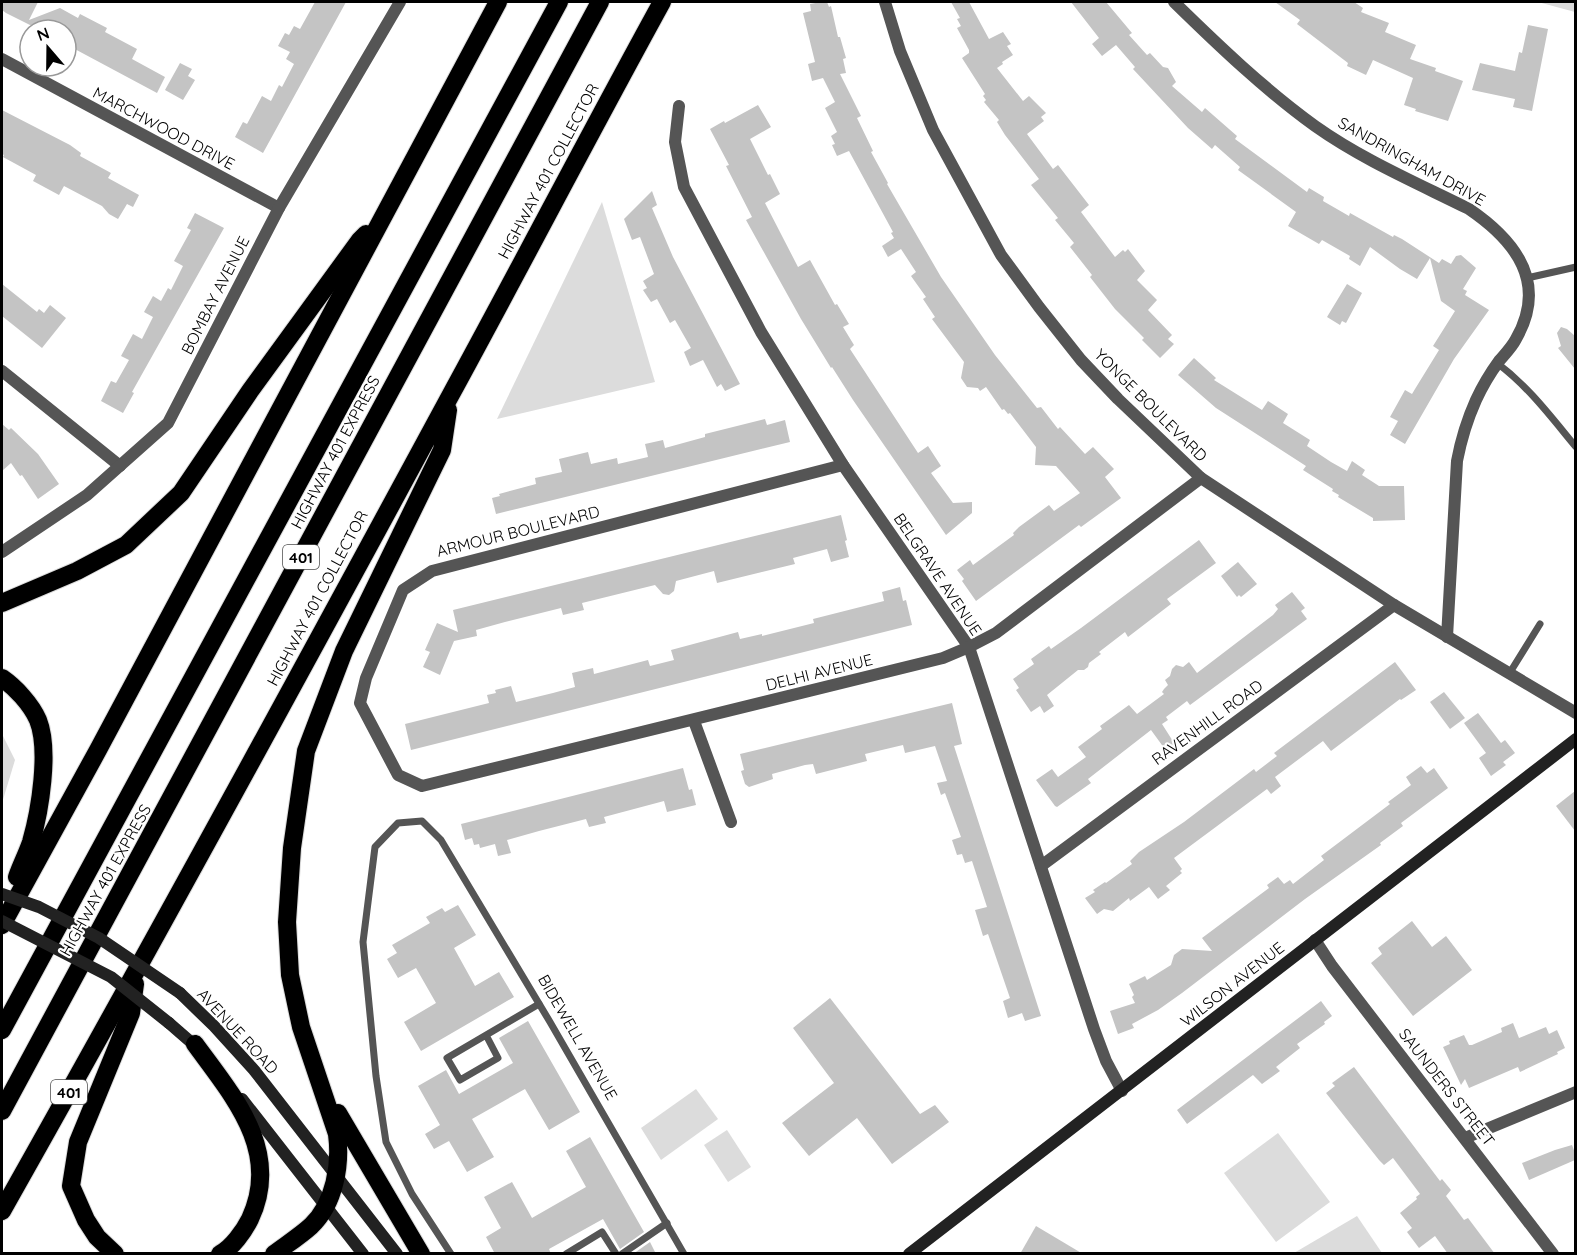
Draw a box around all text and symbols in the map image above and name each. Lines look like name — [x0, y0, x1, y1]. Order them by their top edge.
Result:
north arrow — [18, 18, 78, 78]
text: N — [34, 22, 52, 45]
street label: HIGHWAY 401 COLLECTOR — [493, 80, 603, 262]
street label: MARCHWOOD DRIVE — [90, 82, 238, 174]
street label: SANDRINGHAM DRIVE — [1335, 112, 1489, 210]
street label: BOMBAY AVENUE — [177, 233, 253, 357]
street label: YONGE BOULEVARD — [1090, 344, 1212, 466]
street label: HIGHWAY 401 EXPRESS — [286, 372, 384, 532]
street label: ARMOUR BOULEVARD — [434, 501, 602, 561]
street label: HIGHWAY 401 COLLECTOR — [262, 507, 372, 689]
street label: BELGRAVE AVENUE — [890, 509, 986, 639]
road number: 401 — [283, 545, 319, 569]
street label: DELHI AVENUE — [763, 649, 875, 695]
street label: RAVENHILL ROAD — [1148, 675, 1266, 769]
street label: HIGHWAY 401 EXPRESS — [55, 801, 155, 959]
street label: WILSON AVENUE — [1176, 937, 1288, 1031]
street label: BIDEWELL AVENUE — [534, 971, 622, 1103]
street label: AVENUE ROAD — [193, 984, 283, 1078]
street label: SAUNDERS STREET — [1395, 1024, 1499, 1150]
road number: 401 — [51, 1080, 87, 1104]

